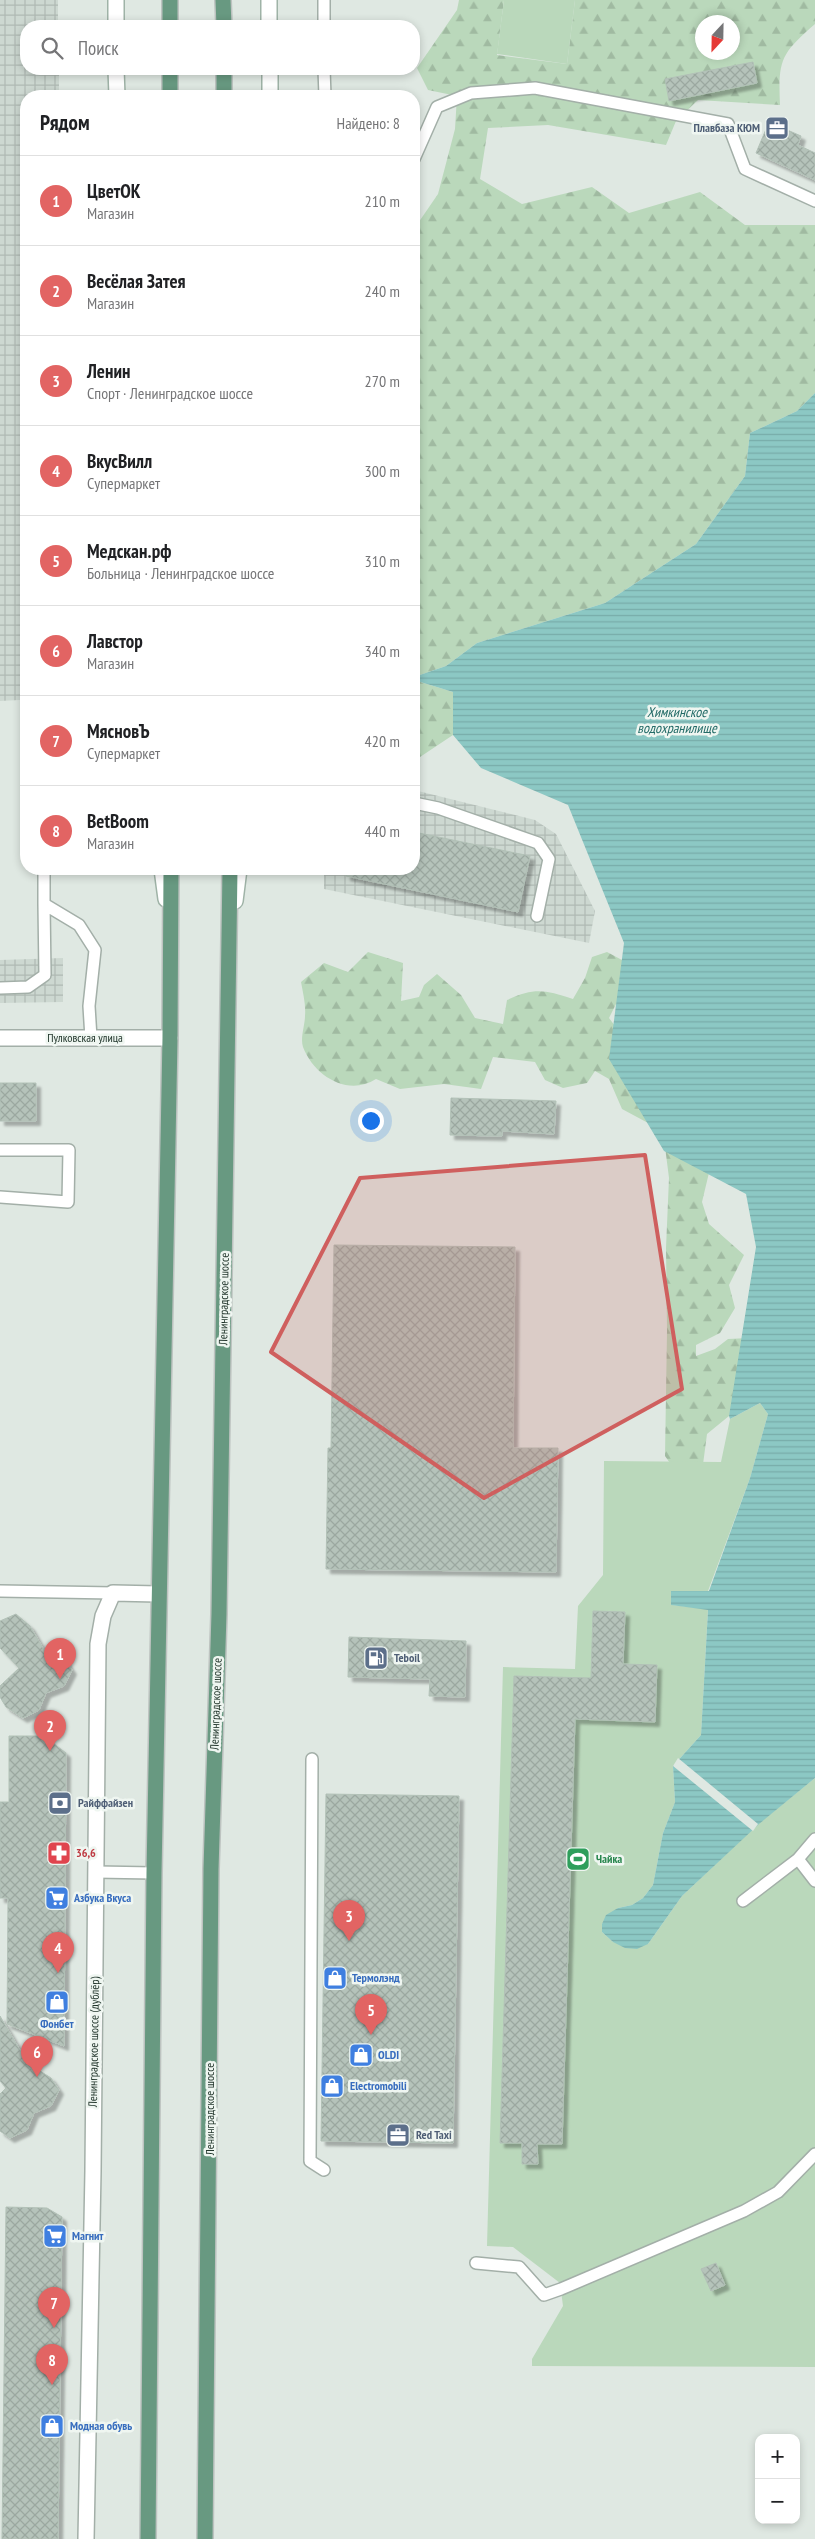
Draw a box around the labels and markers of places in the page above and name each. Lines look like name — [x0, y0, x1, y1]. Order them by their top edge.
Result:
office icon: Плавбаза КЮМ — [764, 115, 790, 141]
place label: Плавбаза КЮМ — [693, 120, 760, 135]
pin: 1 — [44, 1638, 76, 1679]
fuel station icon: Teboil — [363, 1645, 389, 1671]
place label: Teboil — [394, 1650, 420, 1665]
pin: 2 — [34, 1710, 66, 1751]
bank icon: Райффайзен — [47, 1790, 73, 1816]
place label: Райффайзен — [78, 1795, 133, 1810]
pharmacy icon: 36,6 — [46, 1840, 72, 1866]
place label: 36,6 — [76, 1845, 96, 1860]
sports icon: Чайка — [565, 1846, 591, 1872]
place label: Чайка — [596, 1851, 622, 1866]
supermarket icon: Азбука Вкуса — [44, 1885, 70, 1911]
place label: Азбука Вкуса — [73, 1890, 131, 1905]
pin: 3 — [333, 1900, 365, 1941]
pin: 4 — [42, 1932, 74, 1973]
shop icon: Термолэнд — [322, 1965, 348, 1991]
place label: Термолэнд — [352, 1970, 400, 1985]
shop icon: Фонбет — [44, 1989, 70, 2015]
pin: 5 — [355, 1994, 387, 2035]
place label: Фонбет — [40, 2016, 75, 2031]
pin: 6 — [21, 2036, 53, 2077]
shop icon: OLDI — [348, 2042, 374, 2068]
place label: OLDI — [378, 2047, 399, 2062]
shop icon: Electromobili — [319, 2073, 345, 2099]
place label: Electromobili — [350, 2078, 407, 2093]
office icon: Red Taxi — [385, 2122, 411, 2148]
place label: Red Taxi — [416, 2127, 452, 2142]
supermarket icon: Магнит — [42, 2223, 68, 2249]
place label: Магнит — [72, 2228, 104, 2243]
pin: 7 — [38, 2287, 70, 2328]
pin: 8 — [36, 2344, 68, 2385]
shop icon: Модная обувь — [39, 2413, 65, 2439]
place label: Модная обувь — [70, 2418, 132, 2433]

